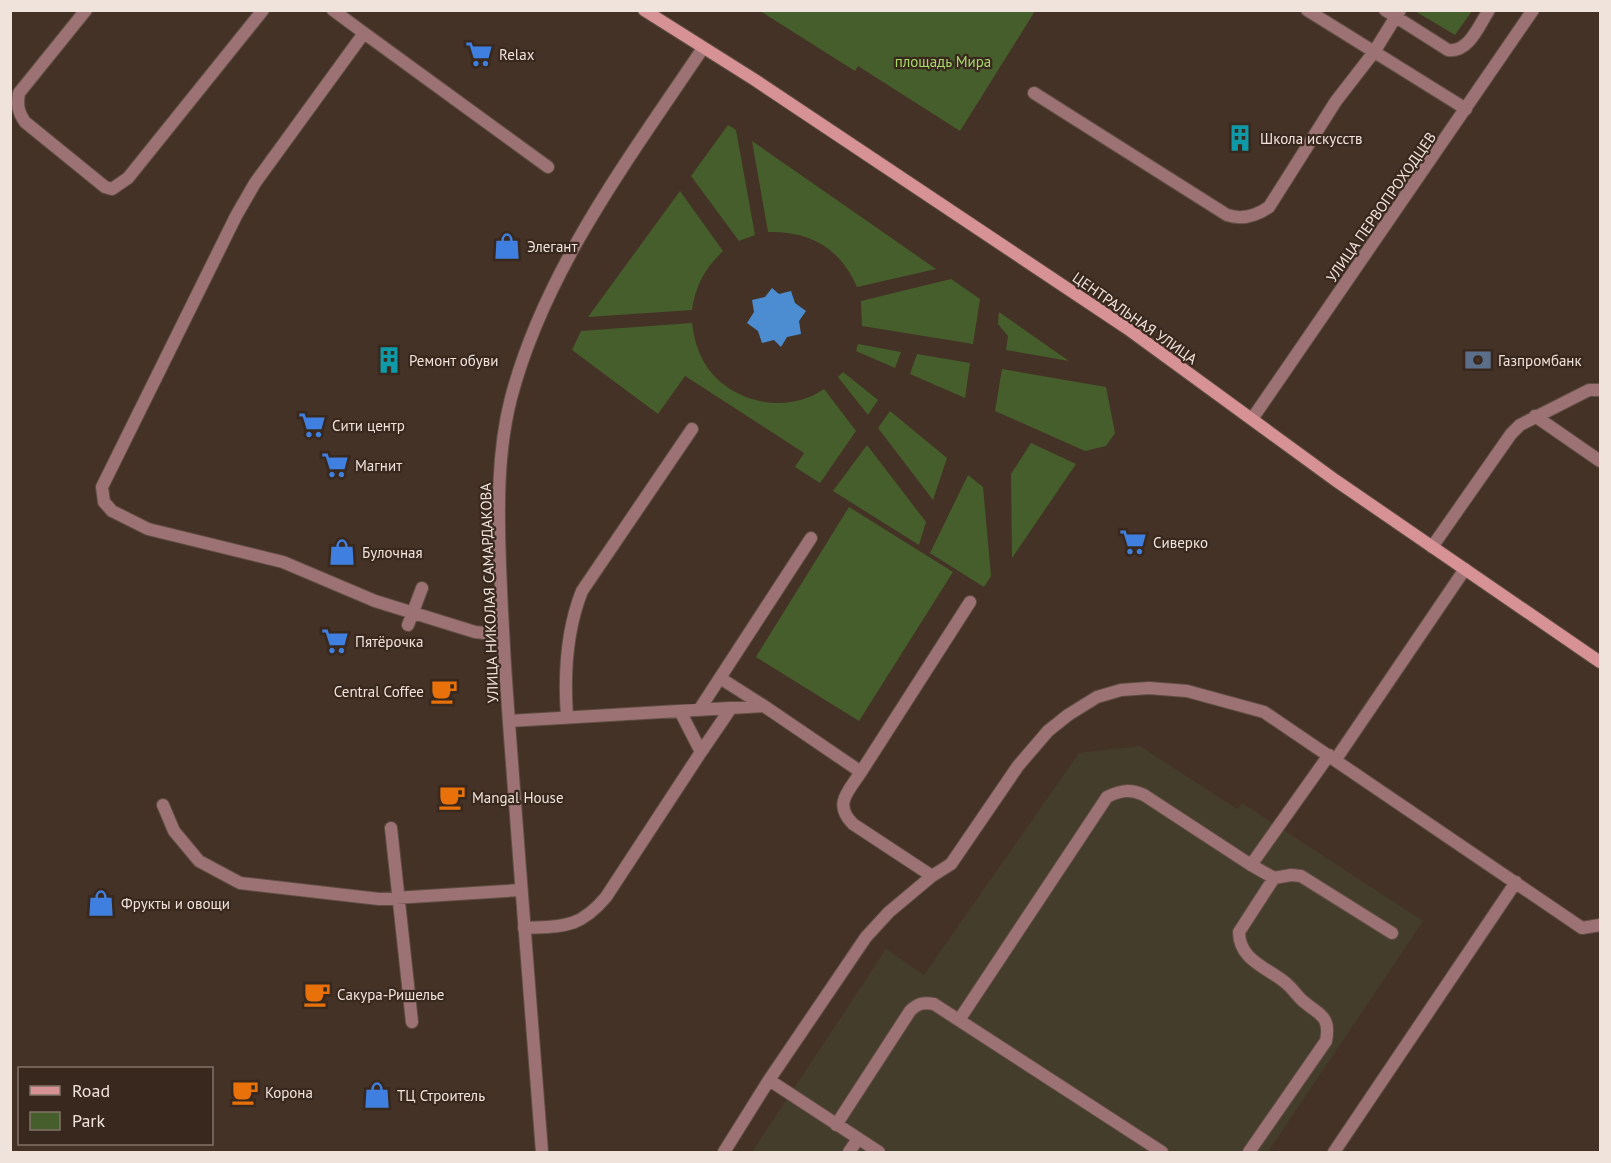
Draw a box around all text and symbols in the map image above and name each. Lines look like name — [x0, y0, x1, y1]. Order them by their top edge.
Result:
supermarket icon: Relax — [464, 39, 494, 69]
place label: Relax — [499, 45, 535, 64]
park label: площадь Мира — [895, 52, 991, 71]
building icon: Школа искусств — [1225, 123, 1255, 153]
street label: УЛИЦА ПЕРВОПРОХОДЦЕВ — [1322, 128, 1440, 286]
place label: Школа искусств — [1260, 129, 1363, 148]
shop icon: Элегант — [492, 231, 522, 261]
place label: Элегант — [527, 237, 577, 256]
street label: ЦЕНТРАЛЬНАЯ УЛИЦА — [1069, 268, 1201, 368]
building icon: Ремонт обуви — [374, 345, 404, 375]
bank icon: Газпромбанк — [1463, 345, 1493, 375]
place label: Ремонт обуви — [409, 351, 498, 370]
place label: Газпромбанк — [1498, 351, 1582, 370]
supermarket icon: Сити центр — [297, 410, 327, 440]
place label: Сити центр — [332, 416, 405, 435]
supermarket icon: Магнит — [320, 450, 350, 480]
place label: Магнит — [355, 456, 402, 475]
street label: УЛИЦА НИКОЛАЯ САМАРДАКОВА — [476, 482, 502, 703]
supermarket icon: Сиверко — [1118, 527, 1148, 557]
place label: Сиверко — [1153, 533, 1208, 552]
shop icon: Булочная — [327, 537, 357, 567]
place label: Булочная — [362, 543, 423, 562]
supermarket icon: Пятёрочка — [320, 626, 350, 656]
place label: Пятёрочка — [355, 632, 423, 651]
cafe icon: Central Coffee — [429, 676, 459, 706]
place label: Central Coffee — [334, 682, 424, 701]
cafe icon: Mangal House — [437, 782, 467, 812]
place label: Mangal House — [472, 788, 564, 807]
shop icon: Фрукты и овощи — [86, 888, 116, 918]
place label: Фрукты и овощи — [121, 894, 230, 913]
cafe icon: Сакура-Ришелье — [302, 979, 332, 1009]
place label: Сакура-Ришелье — [337, 985, 444, 1004]
legend — [18, 1067, 213, 1145]
cafe icon: Корона — [230, 1077, 260, 1107]
text: Road — [72, 1079, 110, 1102]
shop icon: ТЦ Строитель — [362, 1080, 392, 1110]
place label: Корона — [265, 1083, 313, 1102]
place label: ТЦ Строитель — [397, 1086, 485, 1105]
text: Park — [72, 1109, 105, 1132]

